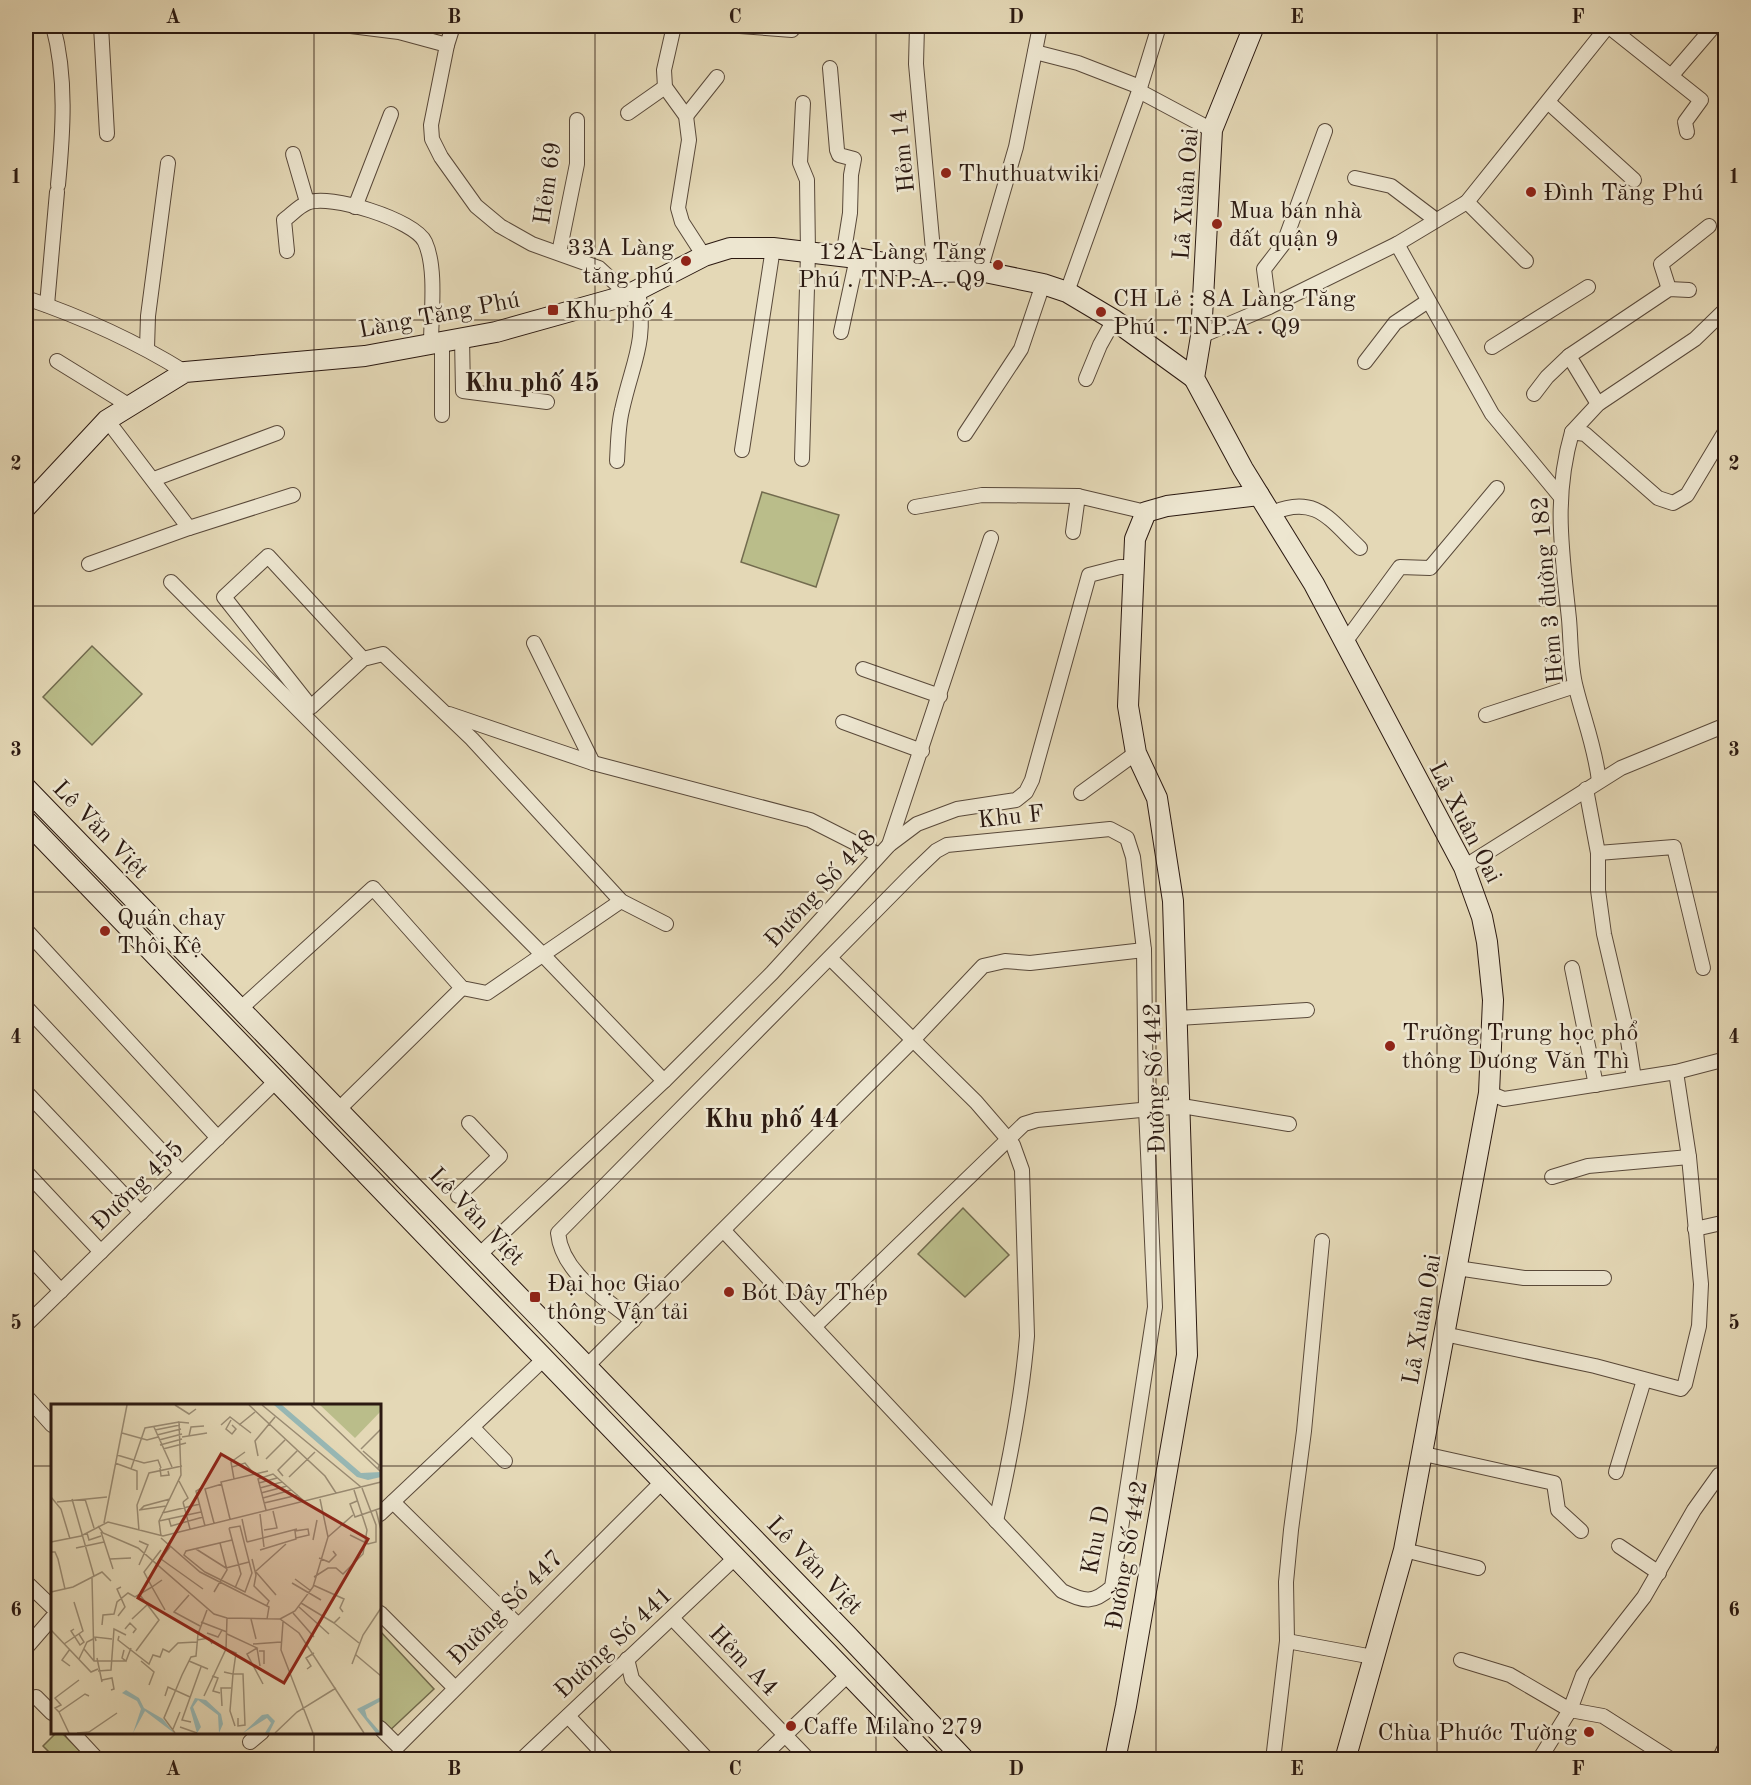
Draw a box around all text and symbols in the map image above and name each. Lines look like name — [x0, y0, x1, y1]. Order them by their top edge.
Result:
text: A — [165, 8, 181, 28]
text: B — [447, 8, 461, 28]
text: C — [728, 8, 742, 28]
text: D — [1008, 8, 1024, 28]
text: E — [1290, 8, 1304, 28]
text: F — [1571, 8, 1585, 28]
street label: Hẻm 14 — [888, 108, 920, 194]
street label: Lã Xuân Oai — [1170, 127, 1204, 261]
street label: Hẻm 69 — [531, 140, 567, 226]
place label: Thuthuatwiki — [958, 163, 1100, 187]
marker: Thuthuatwiki — [939, 166, 953, 180]
text: 1 — [10, 168, 22, 188]
text: 1 — [1728, 168, 1740, 188]
place label: Đình Tăng Phú — [1543, 182, 1704, 206]
marker: Đình Tăng Phú — [1524, 185, 1538, 199]
place label: Mua bán nhà đất quận 9 — [1229, 200, 1362, 252]
marker: Mua bán nhà đất quận 9 — [1210, 217, 1224, 231]
place label: 33A Làng tăng phú — [567, 237, 674, 289]
place label: 12A Làng Tăng Phú . TNP.A . Q9 — [798, 241, 986, 293]
marker: 33A Làng tăng phú — [679, 254, 693, 268]
marker: 12A Làng Tăng Phú . TNP.A . Q9 — [991, 258, 1005, 272]
place label: CH Lẻ : 8A Làng Tăng Phú . TNP.A . Q9 — [1113, 288, 1356, 340]
street label: Làng Tăng Phú — [357, 289, 522, 343]
place label: Khu phố 4 — [565, 299, 674, 324]
marker: Khu phố 4 — [546, 303, 560, 317]
marker: CH Lẻ : 8A Làng Tăng Phú . TNP.A . Q9 — [1094, 305, 1108, 319]
district label: Khu phố 45 — [464, 369, 600, 397]
text: 2 — [10, 455, 22, 475]
text: 2 — [1728, 455, 1740, 475]
street label: Hẻm 3 đường 182 — [1529, 495, 1569, 685]
text: 3 — [10, 741, 22, 761]
text: 3 — [1728, 741, 1740, 761]
street label: Lã Xuân Oai — [1424, 759, 1505, 887]
street label: Lê Văn Việt — [47, 777, 152, 884]
street label: Khu F — [977, 803, 1046, 833]
street label: Đường Số 448 — [760, 825, 882, 953]
place label: Quán chay Thôi Kệ — [117, 907, 226, 959]
marker: Quán chay Thôi Kệ — [98, 924, 112, 938]
street label: Đường Số 442 — [1140, 1002, 1171, 1154]
place label: Trường Trung học phổ thông Dương Văn Thì — [1402, 1020, 1638, 1074]
text: 4 — [10, 1028, 22, 1048]
text: 4 — [1728, 1028, 1740, 1048]
marker: Trường Trung học phổ thông Dương Văn Thì — [1383, 1039, 1397, 1053]
district label: Khu phố 44 — [704, 1105, 840, 1133]
street label: Đường 455 — [88, 1137, 189, 1236]
street label: Lê Văn Việt — [423, 1164, 528, 1271]
street label: Lã Xuân Oai — [1400, 1252, 1446, 1387]
place label: Đại học Giao thông Vận tải — [547, 1273, 688, 1325]
place label: Bót Dây Thép — [741, 1282, 888, 1306]
marker: Bót Dây Thép — [722, 1285, 736, 1299]
marker: Đại học Giao thông Vận tải — [528, 1290, 542, 1304]
text: 5 — [10, 1313, 22, 1334]
text: 5 — [1728, 1313, 1740, 1334]
inset map — [51, 1404, 381, 1734]
street label: Đường Số 442 — [1102, 1479, 1153, 1632]
street label: Khu D — [1079, 1504, 1115, 1577]
street label: Lê Văn Việt — [761, 1513, 866, 1620]
street label: Đường Số 447 — [444, 1546, 568, 1670]
street label: Đường Số 441 — [550, 1582, 678, 1704]
text: 6 — [10, 1601, 22, 1621]
text: 6 — [1728, 1601, 1740, 1621]
street label: Hẻm A4 — [703, 1621, 782, 1701]
place label: Caffe Milano 279 — [803, 1716, 983, 1740]
marker: Caffe Milano 279 — [784, 1719, 798, 1733]
place label: Chùa Phước Tường — [1377, 1722, 1577, 1746]
marker: Chùa Phước Tường — [1582, 1725, 1596, 1739]
text: A — [165, 1760, 181, 1780]
text: B — [447, 1760, 461, 1780]
text: C — [728, 1760, 742, 1780]
text: D — [1008, 1760, 1024, 1780]
text: E — [1290, 1760, 1304, 1780]
text: F — [1571, 1760, 1585, 1780]

